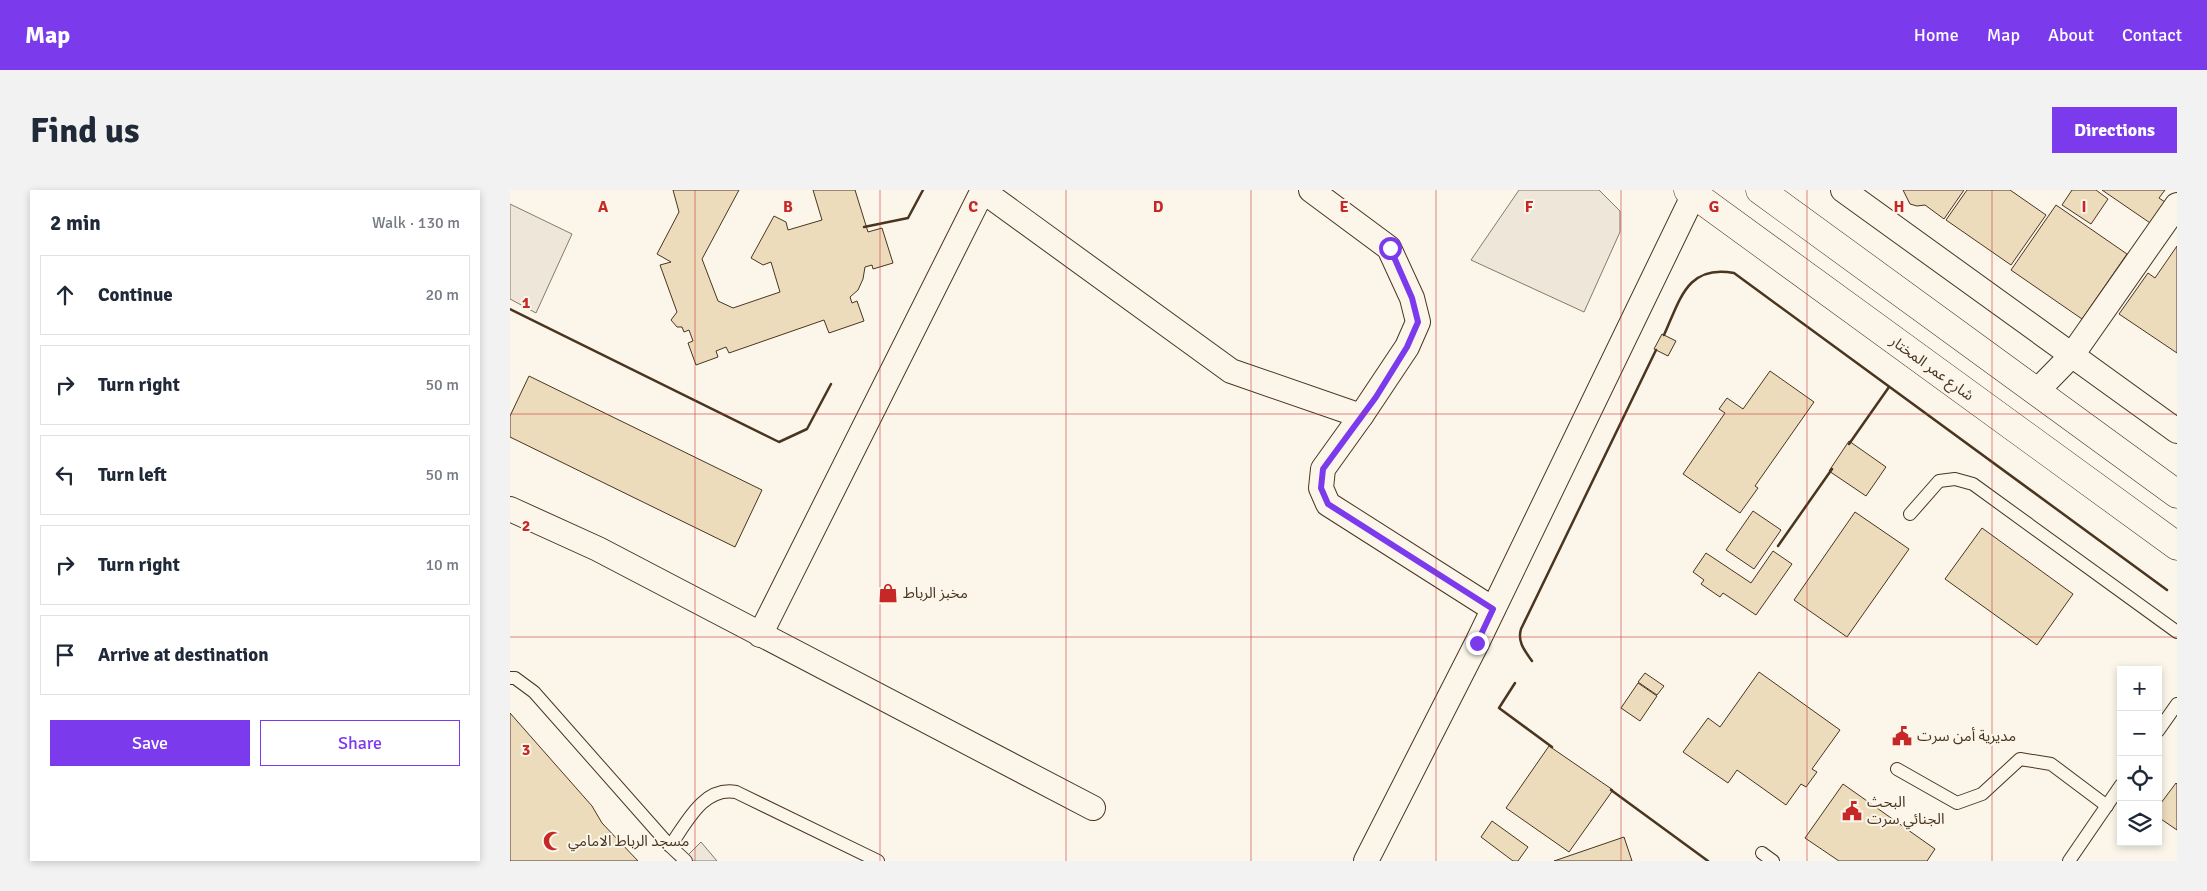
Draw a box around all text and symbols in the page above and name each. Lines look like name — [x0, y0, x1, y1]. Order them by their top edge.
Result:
text: Map — [25, 20, 70, 50]
text: Home — [1914, 24, 1959, 46]
text: Map — [1987, 24, 2020, 46]
text: About — [2048, 24, 2094, 46]
text: Contact — [2122, 24, 2182, 46]
button: Directions — [2052, 107, 2177, 153]
text: Find us — [30, 109, 140, 152]
text: A — [598, 197, 609, 217]
text: B — [783, 197, 793, 217]
text: C — [968, 197, 978, 217]
text: D — [1153, 197, 1164, 217]
text: E — [1339, 197, 1349, 217]
text: F — [1525, 197, 1534, 217]
text: G — [1709, 197, 1719, 217]
text: H — [1894, 197, 1904, 217]
text: I — [2081, 197, 2087, 217]
text: 2 min — [50, 210, 101, 236]
text: Walk · 130 m — [372, 213, 460, 233]
route start — [1379, 237, 1402, 260]
icon: ahead — [51, 281, 79, 309]
text: Continue — [98, 283, 173, 307]
text: 20 m — [425, 285, 459, 305]
text: 1 — [522, 293, 531, 313]
street label: شارع عمر المختار — [1884, 331, 1978, 407]
icon: right — [51, 371, 79, 399]
text: Turn right — [98, 373, 180, 397]
text: 50 m — [425, 375, 459, 395]
icon: left — [51, 461, 79, 489]
text: Turn left — [98, 463, 167, 487]
text: 50 m — [425, 465, 459, 485]
text: 2 — [522, 516, 530, 536]
icon: right — [51, 551, 79, 579]
text: Turn right — [98, 553, 180, 577]
text: 10 m — [425, 555, 459, 575]
shop icon: مخبز الرباط — [877, 582, 899, 604]
place label: مخبز الرباط — [903, 584, 968, 602]
route end — [1466, 632, 1489, 655]
icon: arrive — [51, 641, 79, 669]
text: Arrive at destination — [98, 643, 269, 667]
map controls — [2117, 666, 2162, 846]
button: + — [2117, 666, 2162, 711]
button: − — [2117, 711, 2162, 756]
button: Save — [50, 720, 250, 766]
button: Share — [260, 720, 460, 766]
public building icon: مديرية أمن سرت — [1891, 725, 1913, 747]
place label: مديرية أمن سرت — [1917, 727, 2016, 745]
text: 3 — [522, 740, 530, 760]
button: locate — [2117, 756, 2162, 801]
place label: البحث الجنائي سرت — [1867, 793, 1945, 830]
public building icon: البحث الجنائي سرت — [1841, 800, 1863, 822]
button: layers — [2117, 801, 2162, 846]
mosque icon: مسجد الرباط الامامي — [542, 830, 564, 852]
place label: مسجد الرباط الامامي — [568, 832, 689, 852]

